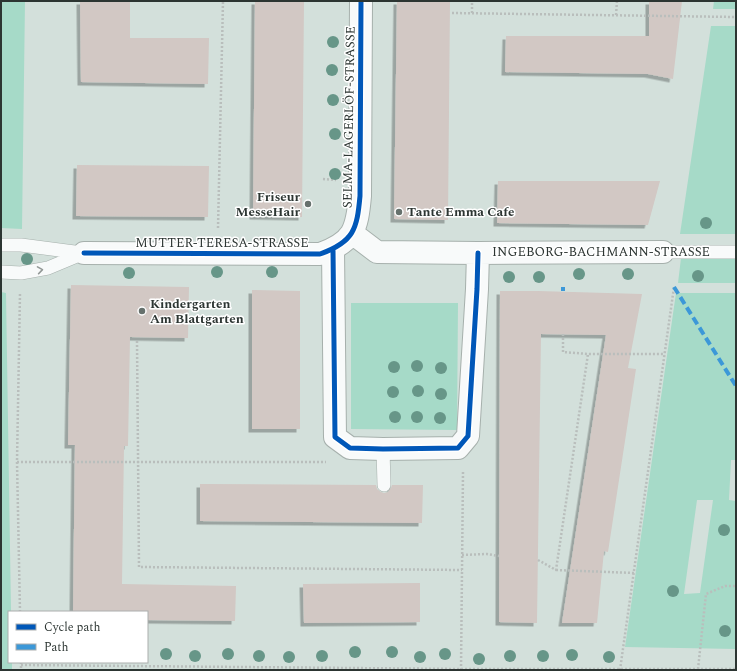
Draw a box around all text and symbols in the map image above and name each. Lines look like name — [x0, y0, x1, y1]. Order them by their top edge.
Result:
street label: SELMA-LAGERLÖF-STRASSE — [337, 26, 361, 208]
place label: Friseur MesseHair — [236, 187, 300, 222]
marker: Friseur MesseHair — [303, 199, 313, 209]
place label: Tante Emma Cafe — [407, 202, 514, 222]
marker: Tante Emma Cafe — [394, 207, 404, 217]
street label: MUTTER-TERESA-STRASSE — [135, 233, 309, 253]
street label: INGEBORG-BACHMANN-STRASSE — [492, 242, 710, 262]
one-way arrow — [37, 266, 43, 275]
place label: Kindergarten Am Blattgarten — [150, 294, 244, 329]
marker: Kindergarten Am Blattgarten — [137, 306, 147, 316]
legend — [8, 611, 148, 663]
text: Cycle path — [44, 618, 101, 637]
text: Path — [44, 638, 69, 657]

